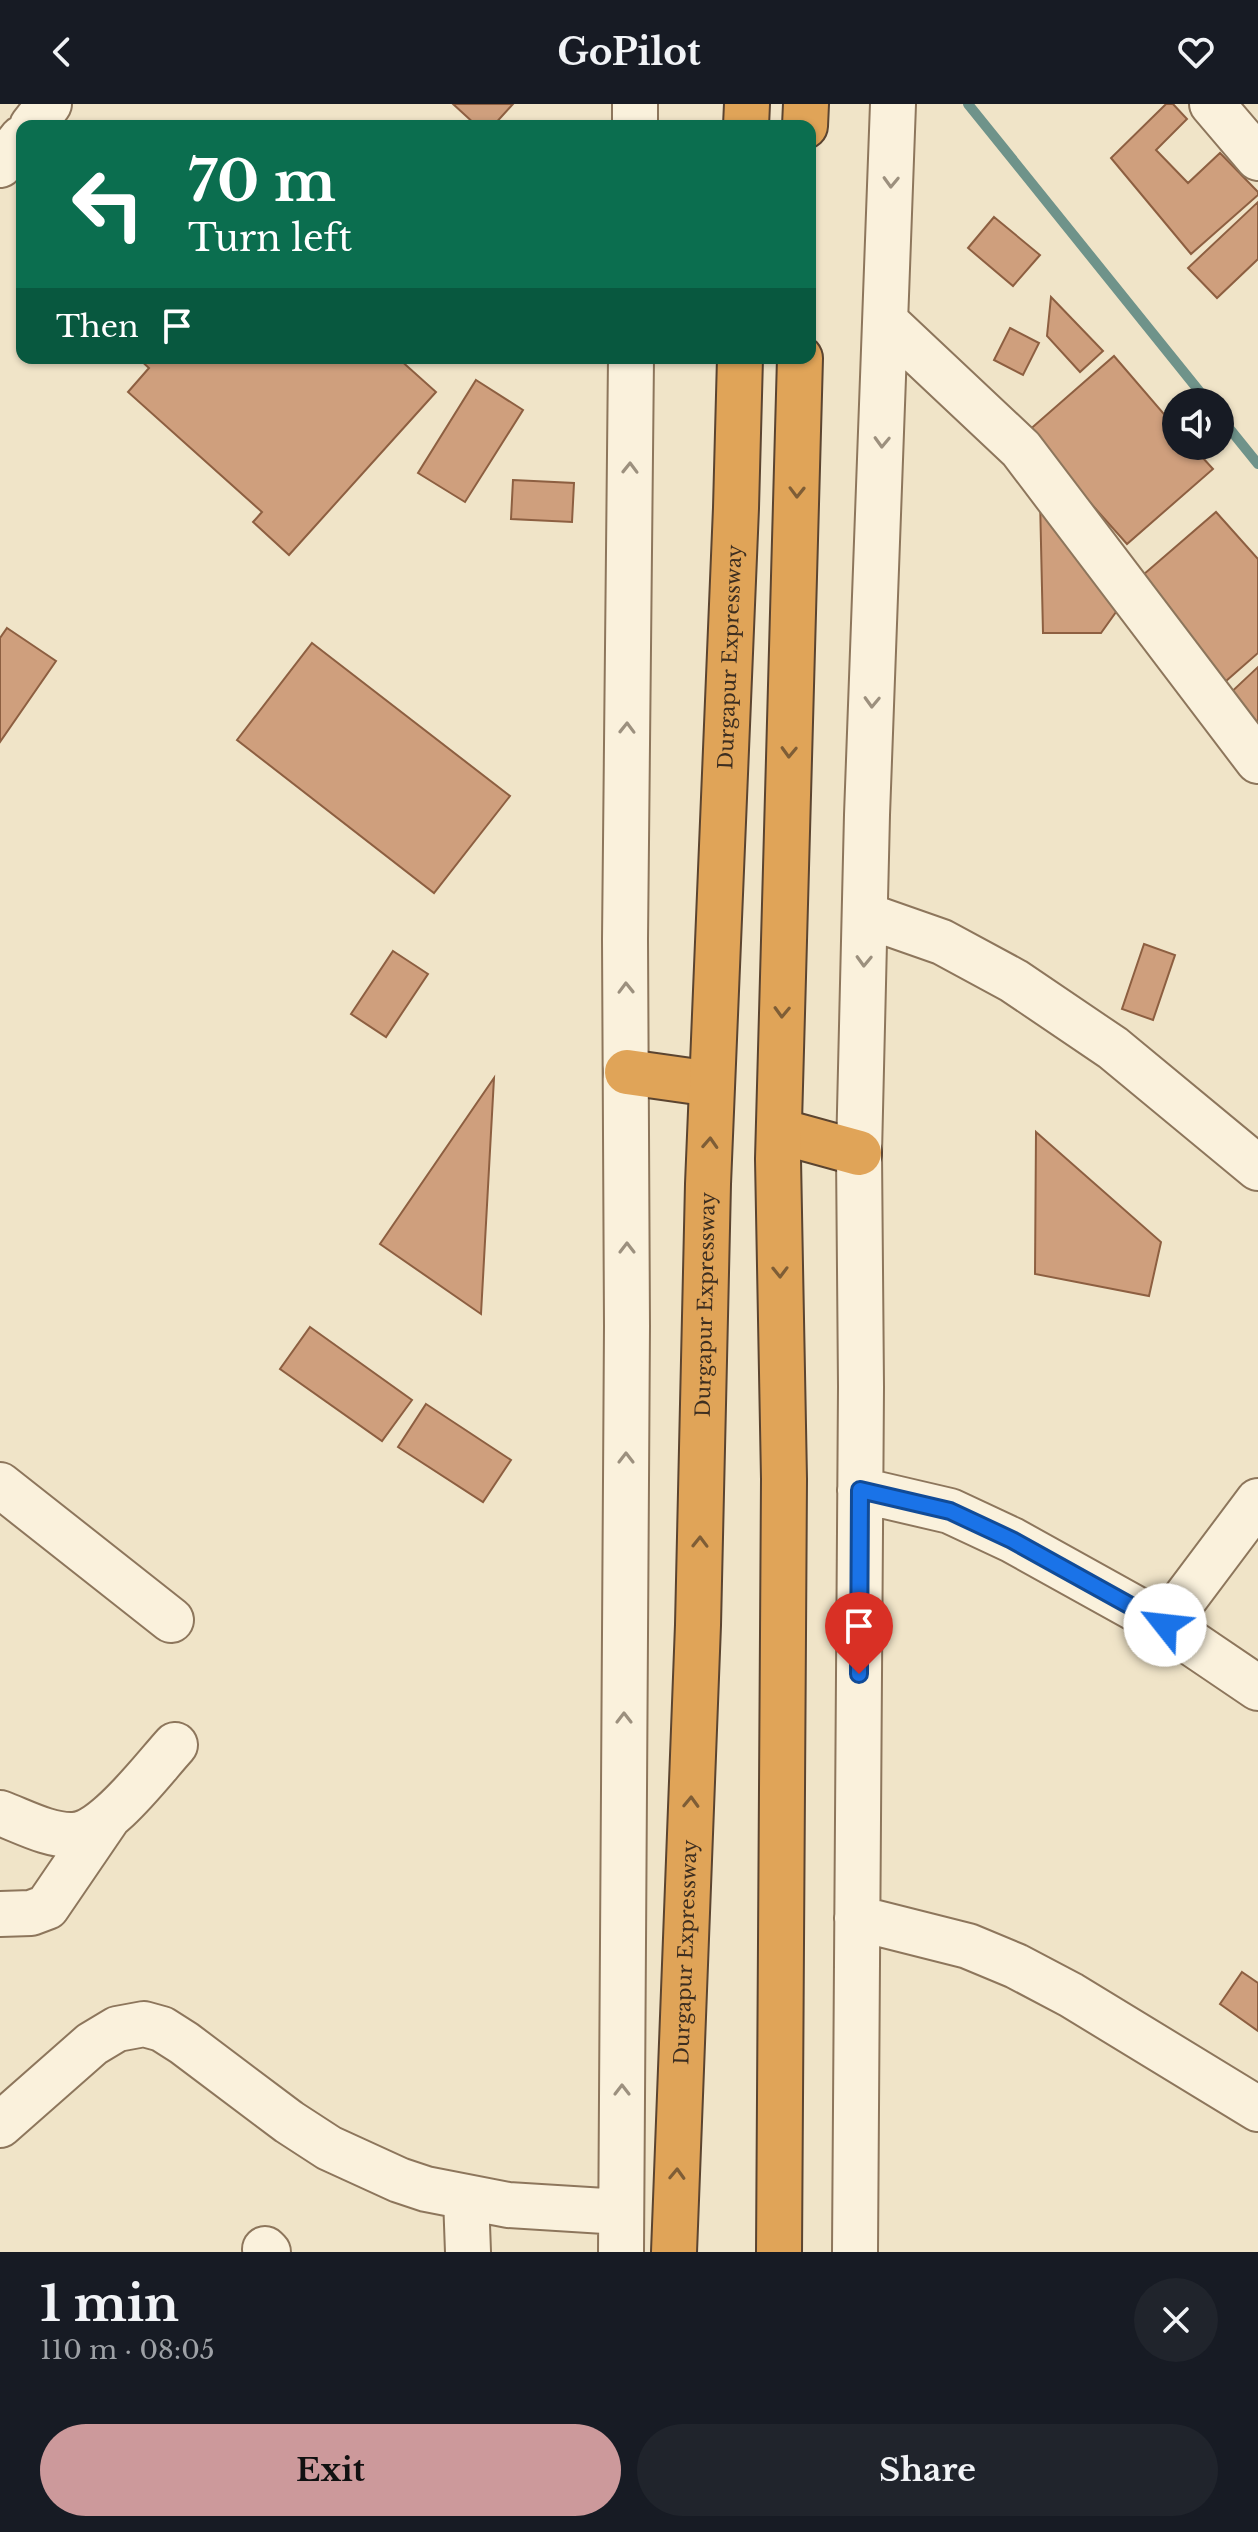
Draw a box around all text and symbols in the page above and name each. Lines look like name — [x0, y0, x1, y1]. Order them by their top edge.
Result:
icon: back — [40, 30, 84, 74]
text: GoPilot — [557, 30, 701, 75]
icon: heart — [1174, 30, 1218, 74]
text: 70 m — [188, 147, 336, 216]
icon: left — [56, 152, 160, 256]
one-way arrow — [882, 176, 899, 189]
text: Turn left — [188, 216, 352, 261]
icon: arrive — [155, 304, 199, 348]
text: Then — [56, 308, 139, 345]
map controls — [1162, 388, 1234, 460]
button: sound — [1162, 388, 1234, 460]
one-way arrow — [873, 436, 890, 449]
one-way arrow — [621, 461, 639, 474]
one-way arrow — [788, 486, 805, 499]
street label: Durgapur Expressway — [713, 544, 746, 770]
one-way arrow — [863, 696, 880, 709]
one-way arrow — [618, 721, 636, 734]
one-way arrow — [781, 746, 798, 759]
one-way arrow — [856, 956, 873, 968]
one-way arrow — [617, 981, 634, 994]
one-way arrow — [773, 1006, 791, 1019]
one-way arrow — [701, 1136, 718, 1149]
street label: Durgapur Expressway — [691, 1192, 720, 1417]
one-way arrow — [618, 1241, 636, 1254]
one-way arrow — [771, 1266, 789, 1279]
one-way arrow — [617, 1451, 635, 1464]
one-way arrow — [691, 1535, 709, 1548]
position arrow — [1123, 1583, 1207, 1667]
pin — [825, 1592, 893, 1674]
icon: arrive — [837, 1604, 881, 1648]
one-way arrow — [615, 1711, 633, 1724]
one-way arrow — [683, 1795, 700, 1808]
street label: Durgapur Expressway — [669, 1839, 702, 2065]
one-way arrow — [613, 2083, 631, 2096]
one-way arrow — [669, 2167, 686, 2180]
text: 1 min — [40, 2274, 179, 2334]
button: close — [1134, 2278, 1218, 2362]
text: 110 m · 08:05 — [40, 2334, 215, 2366]
button: Exit — [40, 2424, 621, 2516]
button: Share — [637, 2424, 1218, 2516]

